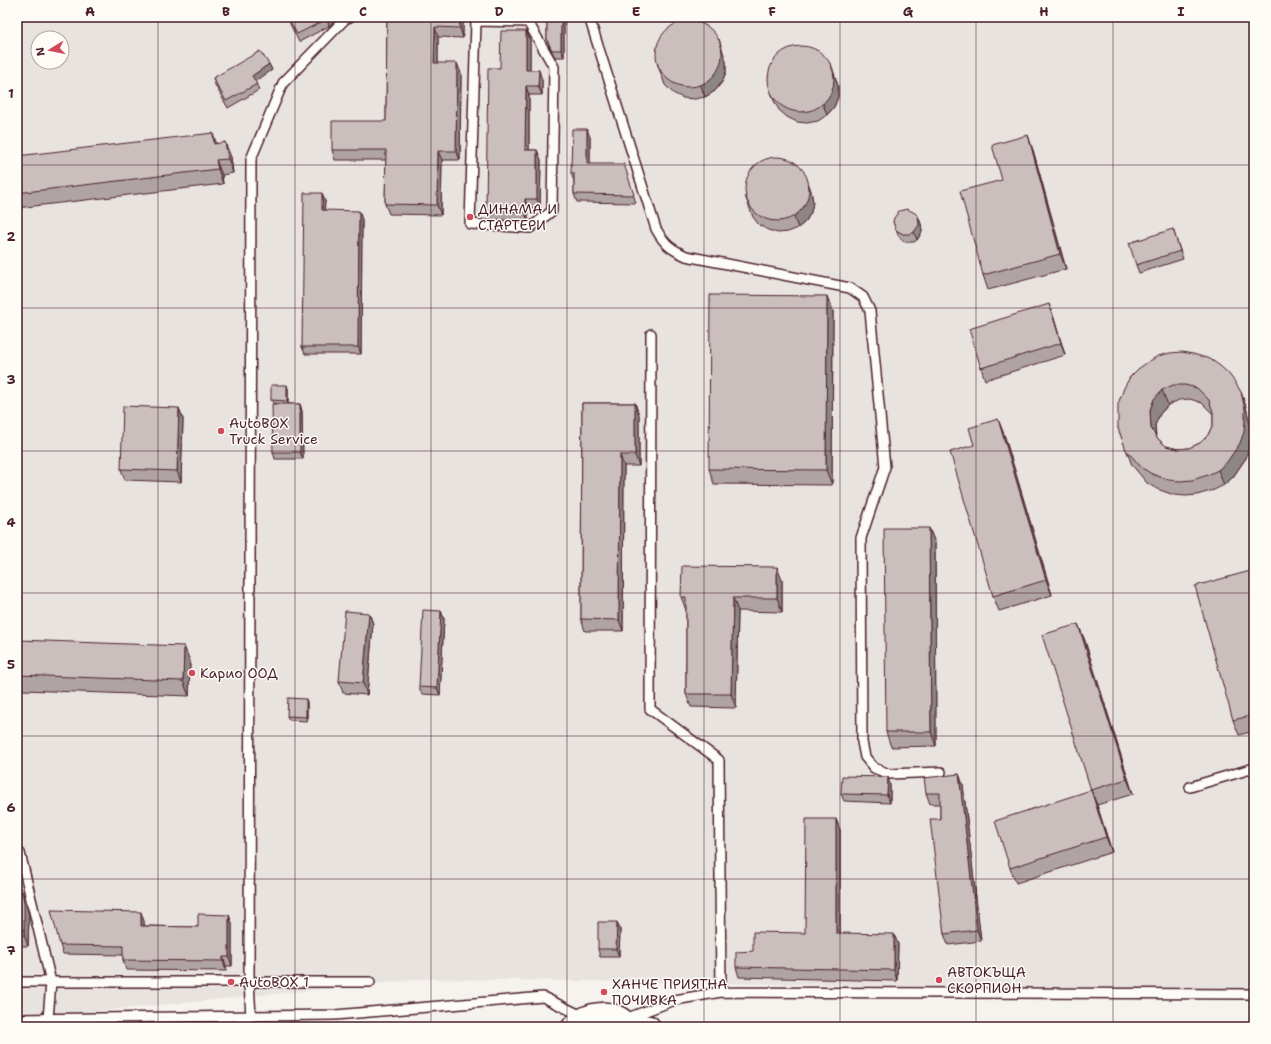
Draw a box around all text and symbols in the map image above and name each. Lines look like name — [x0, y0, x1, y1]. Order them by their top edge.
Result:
text: A — [85, 3, 95, 20]
text: B — [222, 3, 230, 20]
text: C — [359, 3, 367, 20]
text: D — [494, 3, 504, 20]
text: E — [632, 3, 641, 20]
text: F — [768, 3, 776, 20]
text: G — [903, 3, 914, 20]
text: H — [1039, 3, 1049, 20]
text: I — [1177, 3, 1185, 20]
north arrow — [30, 30, 70, 70]
text: N — [32, 46, 49, 57]
text: 1 — [8, 85, 14, 102]
place label: ДИНАМА И СТАРТЕРИ — [478, 200, 557, 234]
marker: ДИНАМА И СТАРТЕРИ — [465, 212, 475, 222]
text: 2 — [6, 228, 16, 245]
text: 3 — [6, 371, 16, 388]
place label: AutoBOX Truck Service — [229, 414, 318, 448]
marker: AutoBOX Truck Service — [216, 426, 226, 436]
text: 4 — [6, 514, 16, 531]
text: 5 — [7, 656, 15, 673]
place label: Карио ООД — [200, 664, 278, 682]
marker: Карио ООД — [187, 668, 197, 678]
text: 6 — [6, 799, 16, 816]
text: 7 — [6, 942, 16, 959]
place label: АВТОКЪЩА СКОРПИОН — [947, 963, 1026, 997]
place label: AutoBOX 1 — [239, 973, 309, 991]
place label: ХАНЧЕ ПРИЯТНА ПОЧИВКА — [612, 975, 728, 1009]
marker: АВТОКЪЩА СКОРПИОН — [934, 975, 944, 985]
marker: AutoBOX 1 — [226, 977, 236, 987]
marker: ХАНЧЕ ПРИЯТНА ПОЧИВКА — [599, 987, 609, 997]

